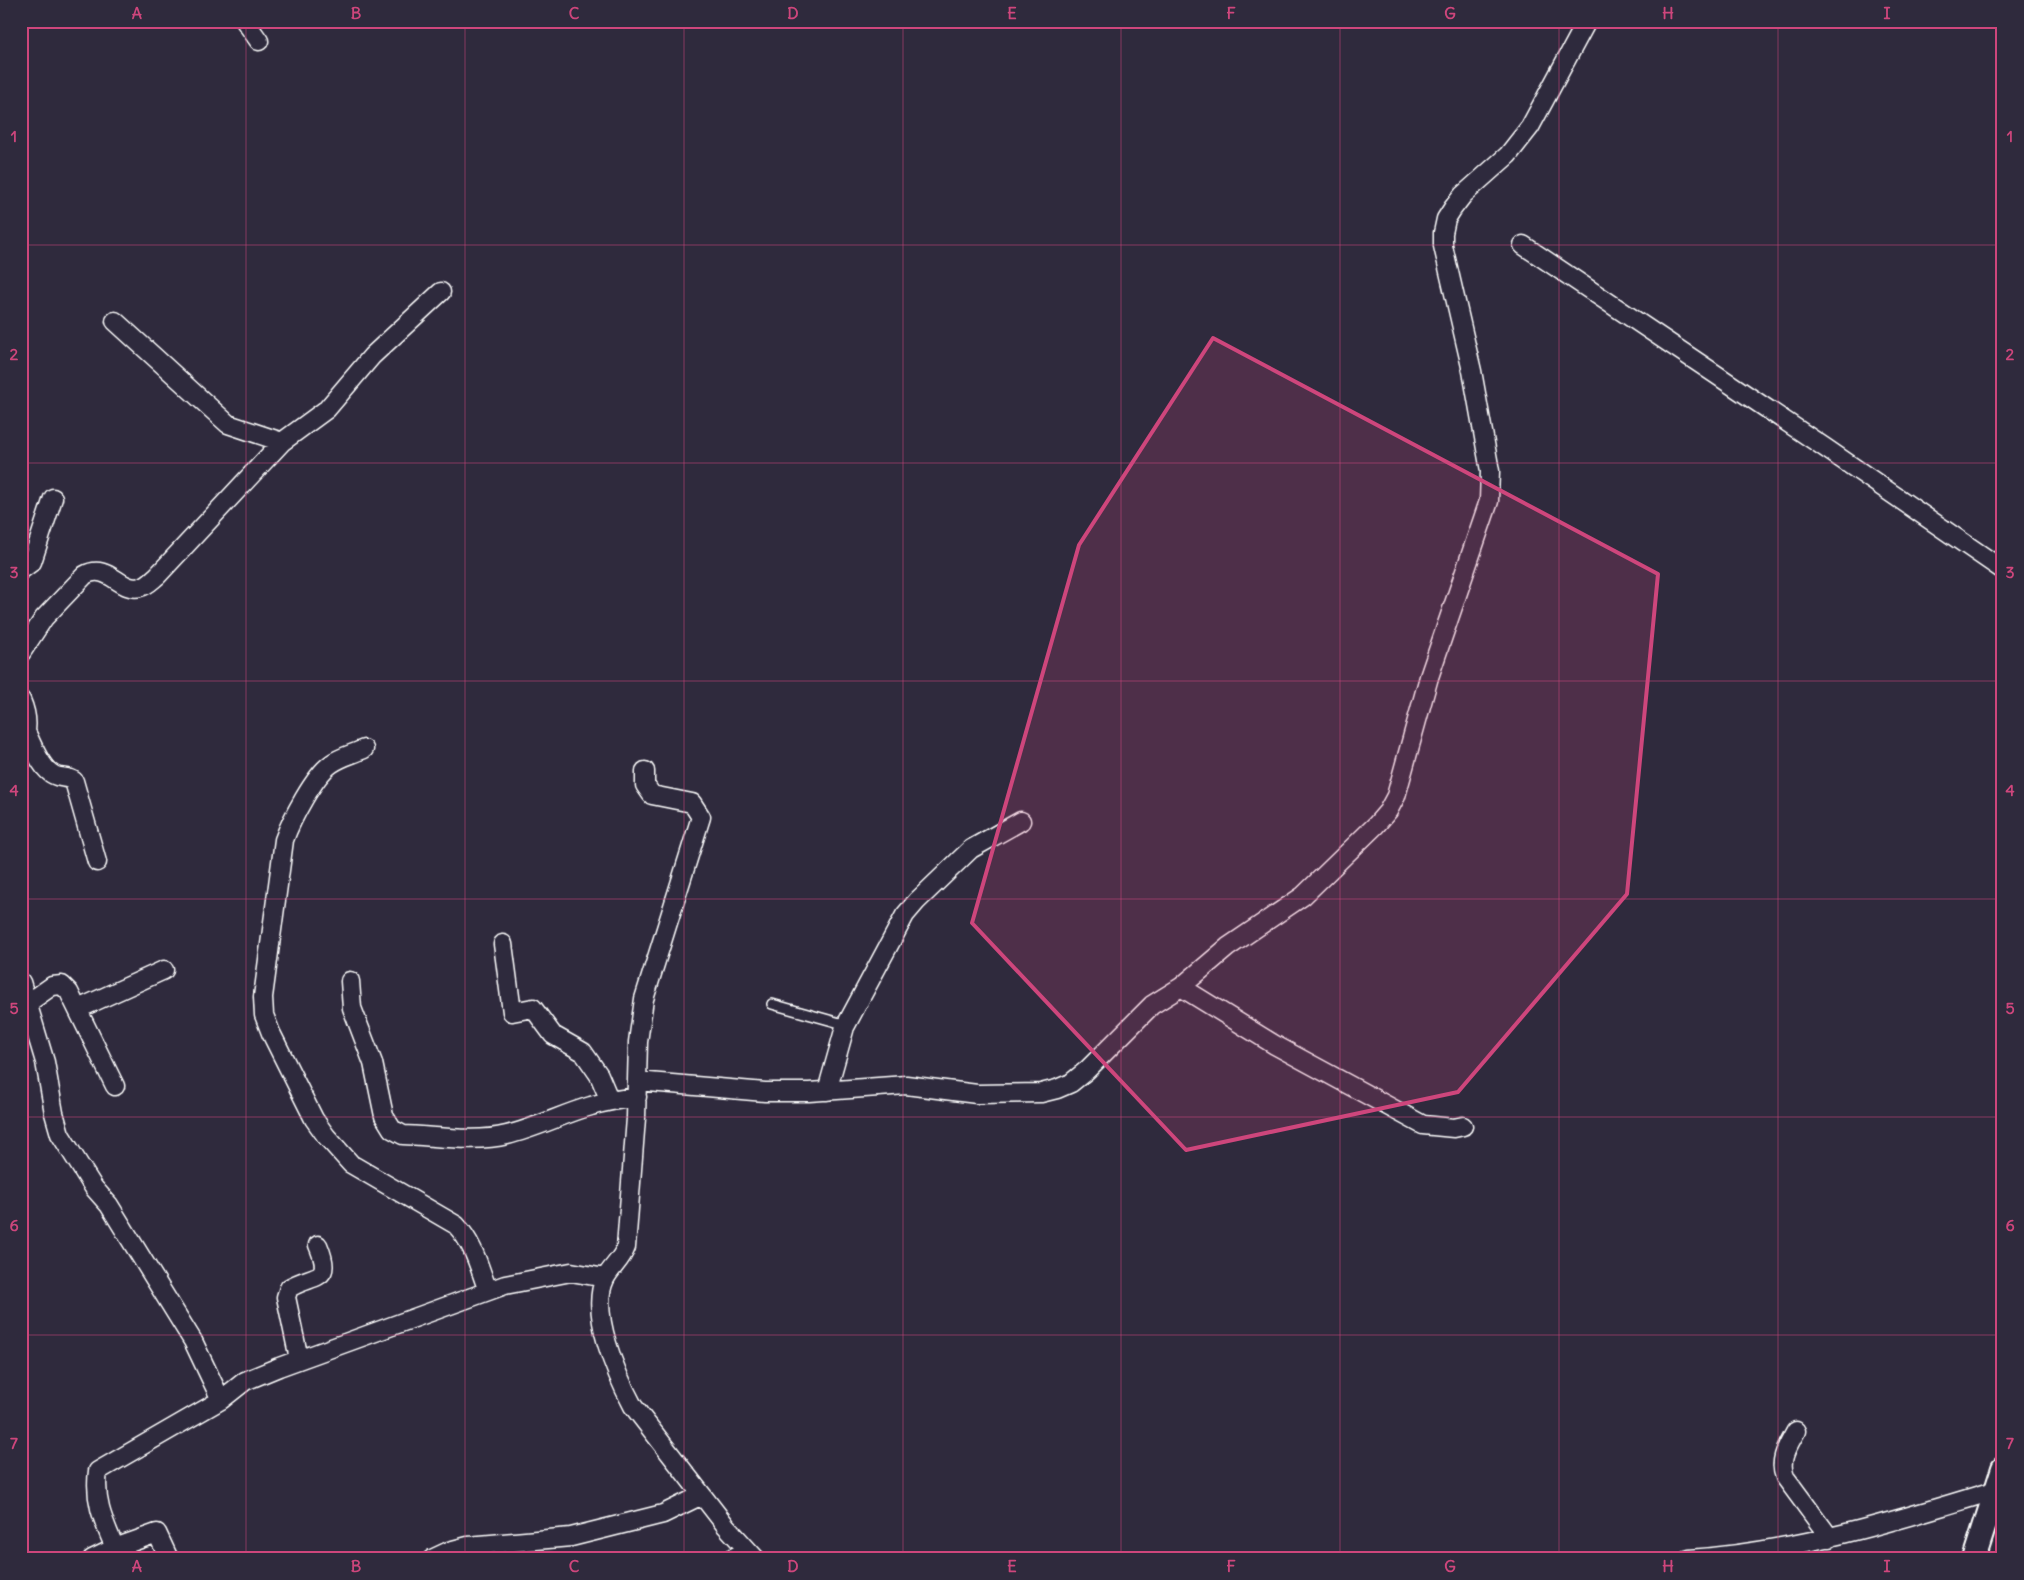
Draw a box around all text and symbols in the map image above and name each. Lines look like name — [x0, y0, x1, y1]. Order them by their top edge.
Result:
text: A — [132, 3, 142, 23]
text: B — [351, 3, 362, 23]
text: C — [569, 3, 580, 23]
text: D — [787, 3, 799, 23]
text: E — [1007, 3, 1017, 23]
text: F — [1226, 3, 1236, 23]
text: G — [1444, 3, 1456, 23]
text: H — [1662, 3, 1674, 23]
text: I — [1884, 3, 1891, 23]
text: 1 — [11, 126, 17, 146]
text: 1 — [2007, 126, 2013, 146]
text: 2 — [10, 344, 19, 364]
text: 2 — [2006, 344, 2015, 364]
text: 3 — [9, 562, 19, 582]
text: 3 — [2005, 562, 2015, 582]
text: 4 — [9, 780, 19, 800]
text: 4 — [2005, 780, 2015, 800]
text: 5 — [9, 998, 19, 1018]
text: 5 — [2005, 998, 2015, 1018]
text: 6 — [9, 1215, 19, 1235]
text: 6 — [2005, 1215, 2015, 1235]
text: 7 — [10, 1433, 18, 1453]
text: 7 — [2006, 1433, 2014, 1453]
text: A — [132, 1556, 142, 1576]
text: B — [351, 1556, 362, 1576]
text: C — [569, 1556, 580, 1576]
text: D — [787, 1556, 799, 1576]
text: E — [1007, 1556, 1017, 1576]
text: F — [1226, 1556, 1236, 1576]
text: G — [1444, 1556, 1456, 1576]
text: H — [1662, 1556, 1674, 1576]
text: I — [1884, 1556, 1891, 1576]

